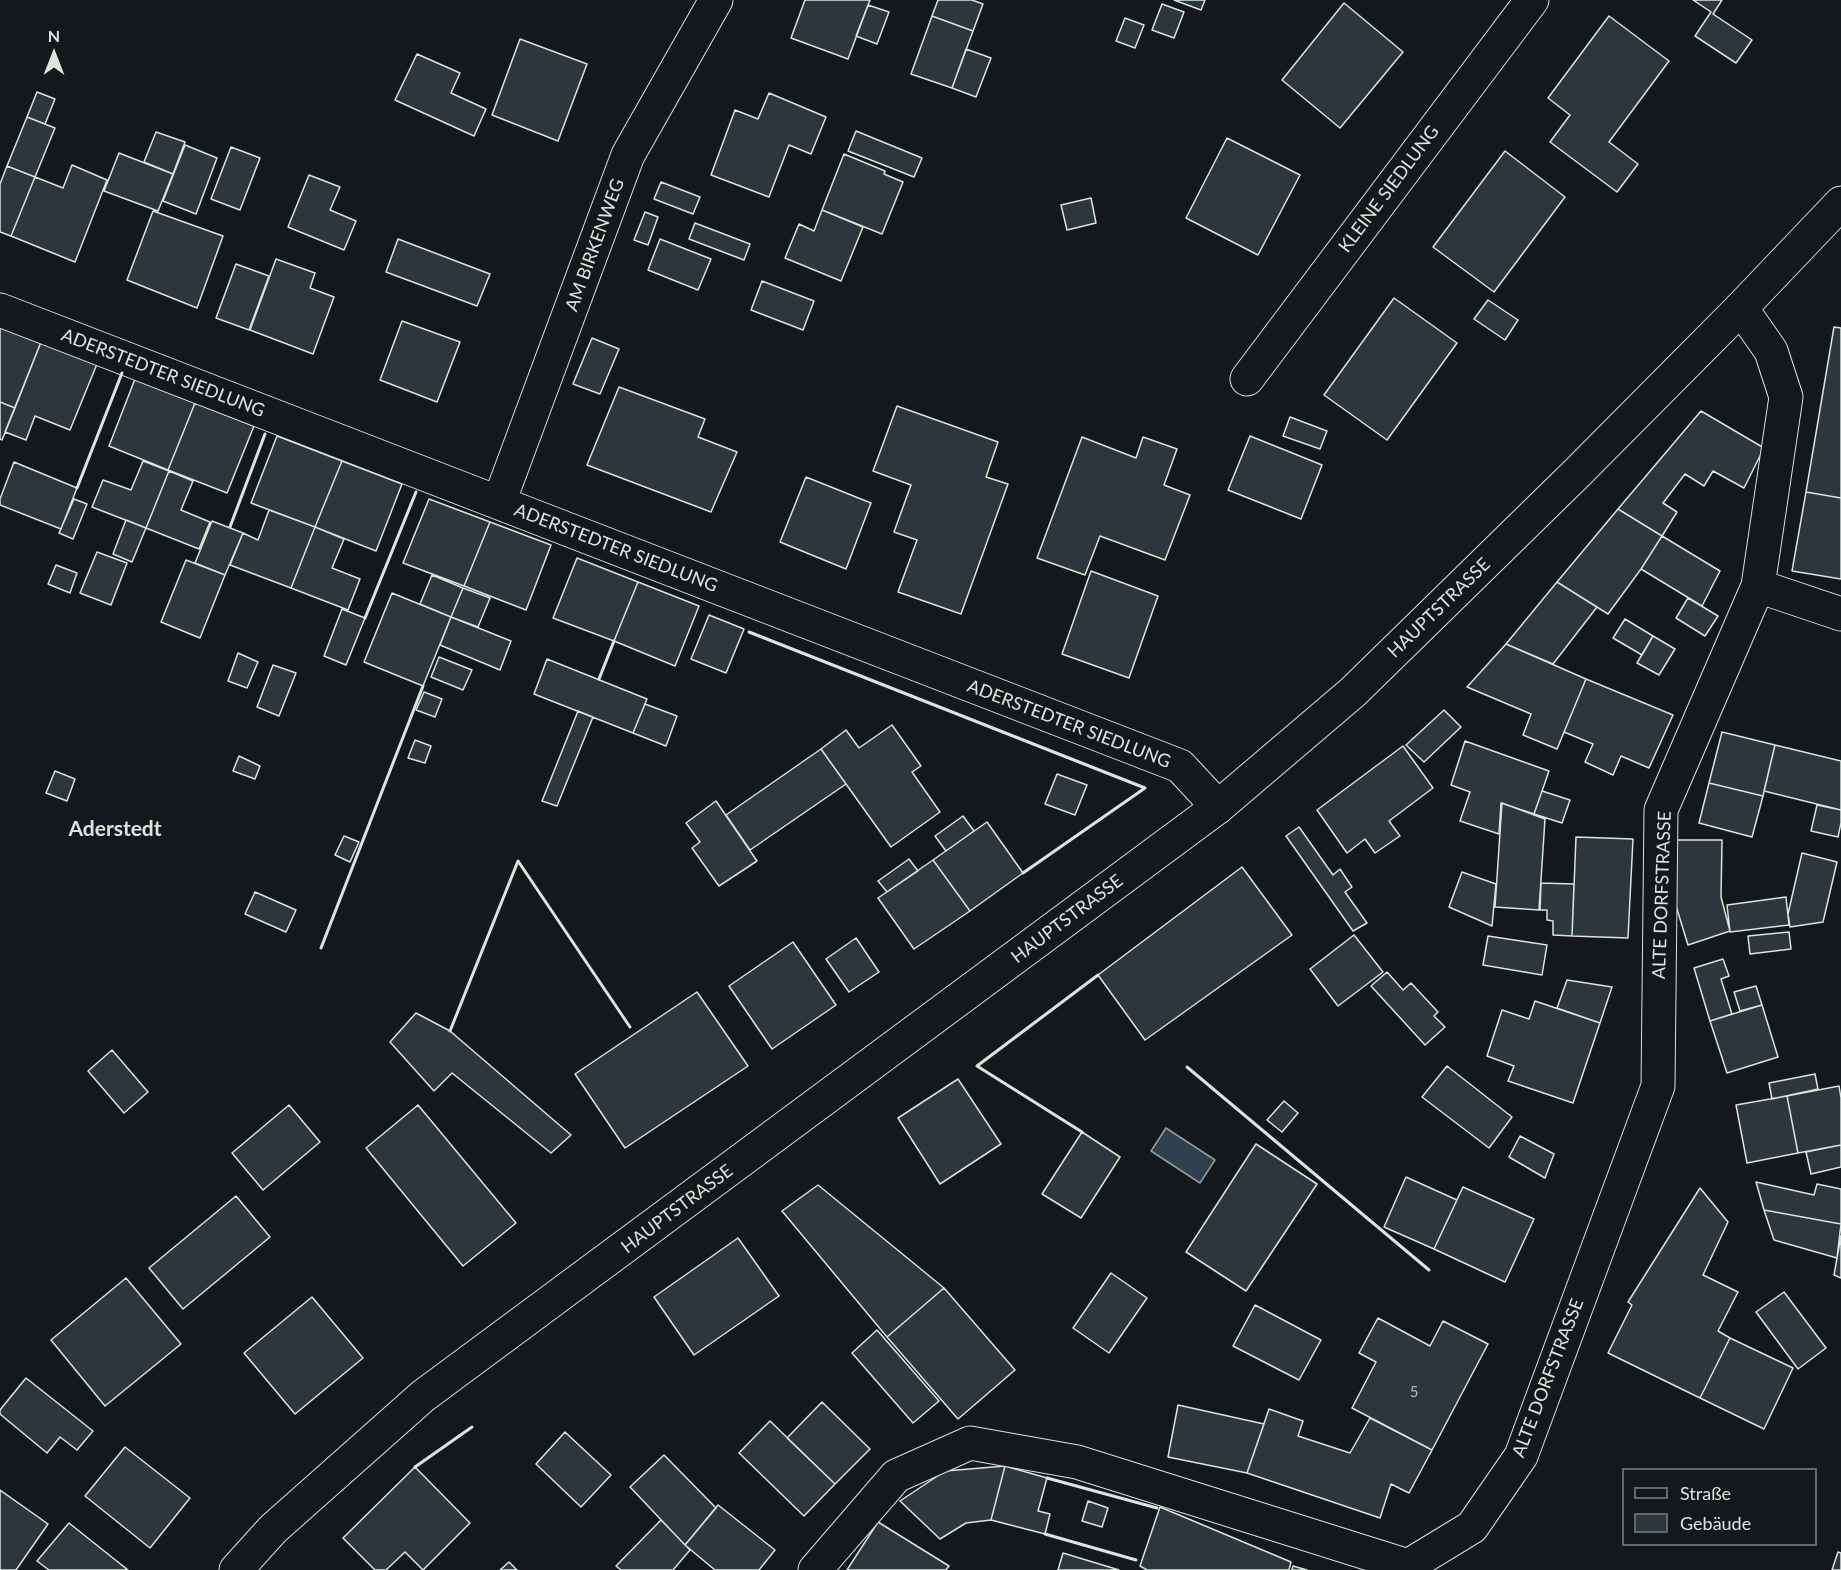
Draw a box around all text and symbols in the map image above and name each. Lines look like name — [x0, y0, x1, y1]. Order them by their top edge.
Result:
north arrow — [24, 24, 84, 84]
text: N — [48, 26, 60, 45]
street label: KLEINE SIEDLUNG — [1334, 121, 1444, 257]
street label: AM BIRKENWEG — [561, 176, 629, 314]
street label: ADERSTEDTER SIEDLUNG — [58, 324, 268, 422]
street label: ADERSTEDTER SIEDLUNG — [511, 499, 721, 597]
street label: HAUPTSTRASSE — [1383, 554, 1495, 662]
street label: ADERSTEDTER SIEDLUNG — [964, 675, 1174, 773]
street label: ALTE DORFSTRASSE — [1648, 810, 1676, 980]
district label: Aderstedt — [68, 816, 162, 842]
street label: HAUPTSTRASSE — [1007, 870, 1127, 968]
street label: HAUPTSTRASSE — [617, 1160, 737, 1258]
street label: ALTE DORFSTRASSE — [1508, 1296, 1588, 1460]
house number: 5 — [1410, 1383, 1418, 1401]
legend — [1622, 1468, 1817, 1546]
text: Straße — [1680, 1482, 1731, 1504]
text: Gebäude — [1680, 1512, 1751, 1534]

